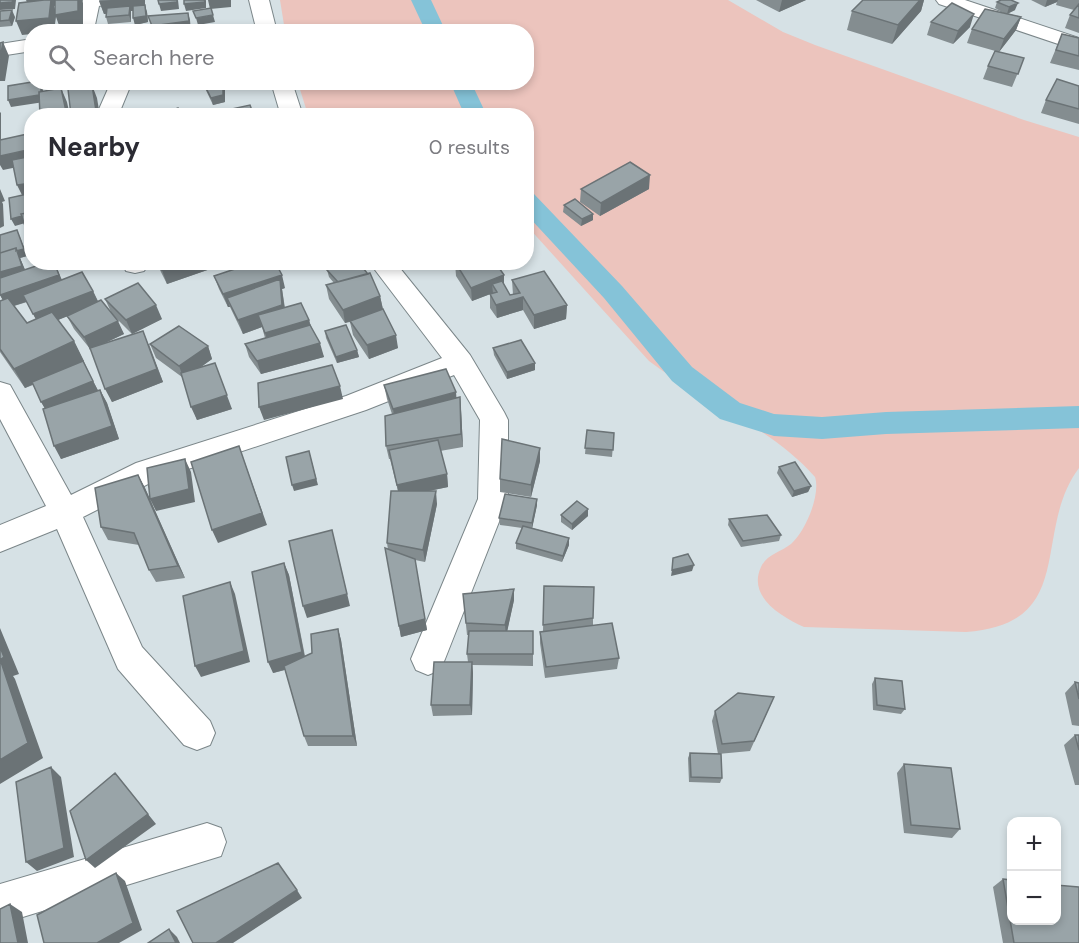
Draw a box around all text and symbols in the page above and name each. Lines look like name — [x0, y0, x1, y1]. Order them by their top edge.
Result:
search box — [24, 24, 534, 90]
icon: search — [45, 41, 78, 74]
text: Search here — [93, 43, 214, 72]
text: Nearby — [48, 130, 140, 164]
text: 0 results — [429, 134, 510, 160]
map controls — [1007, 817, 1061, 925]
button: + — [1007, 817, 1061, 871]
button: − — [1007, 871, 1061, 925]

